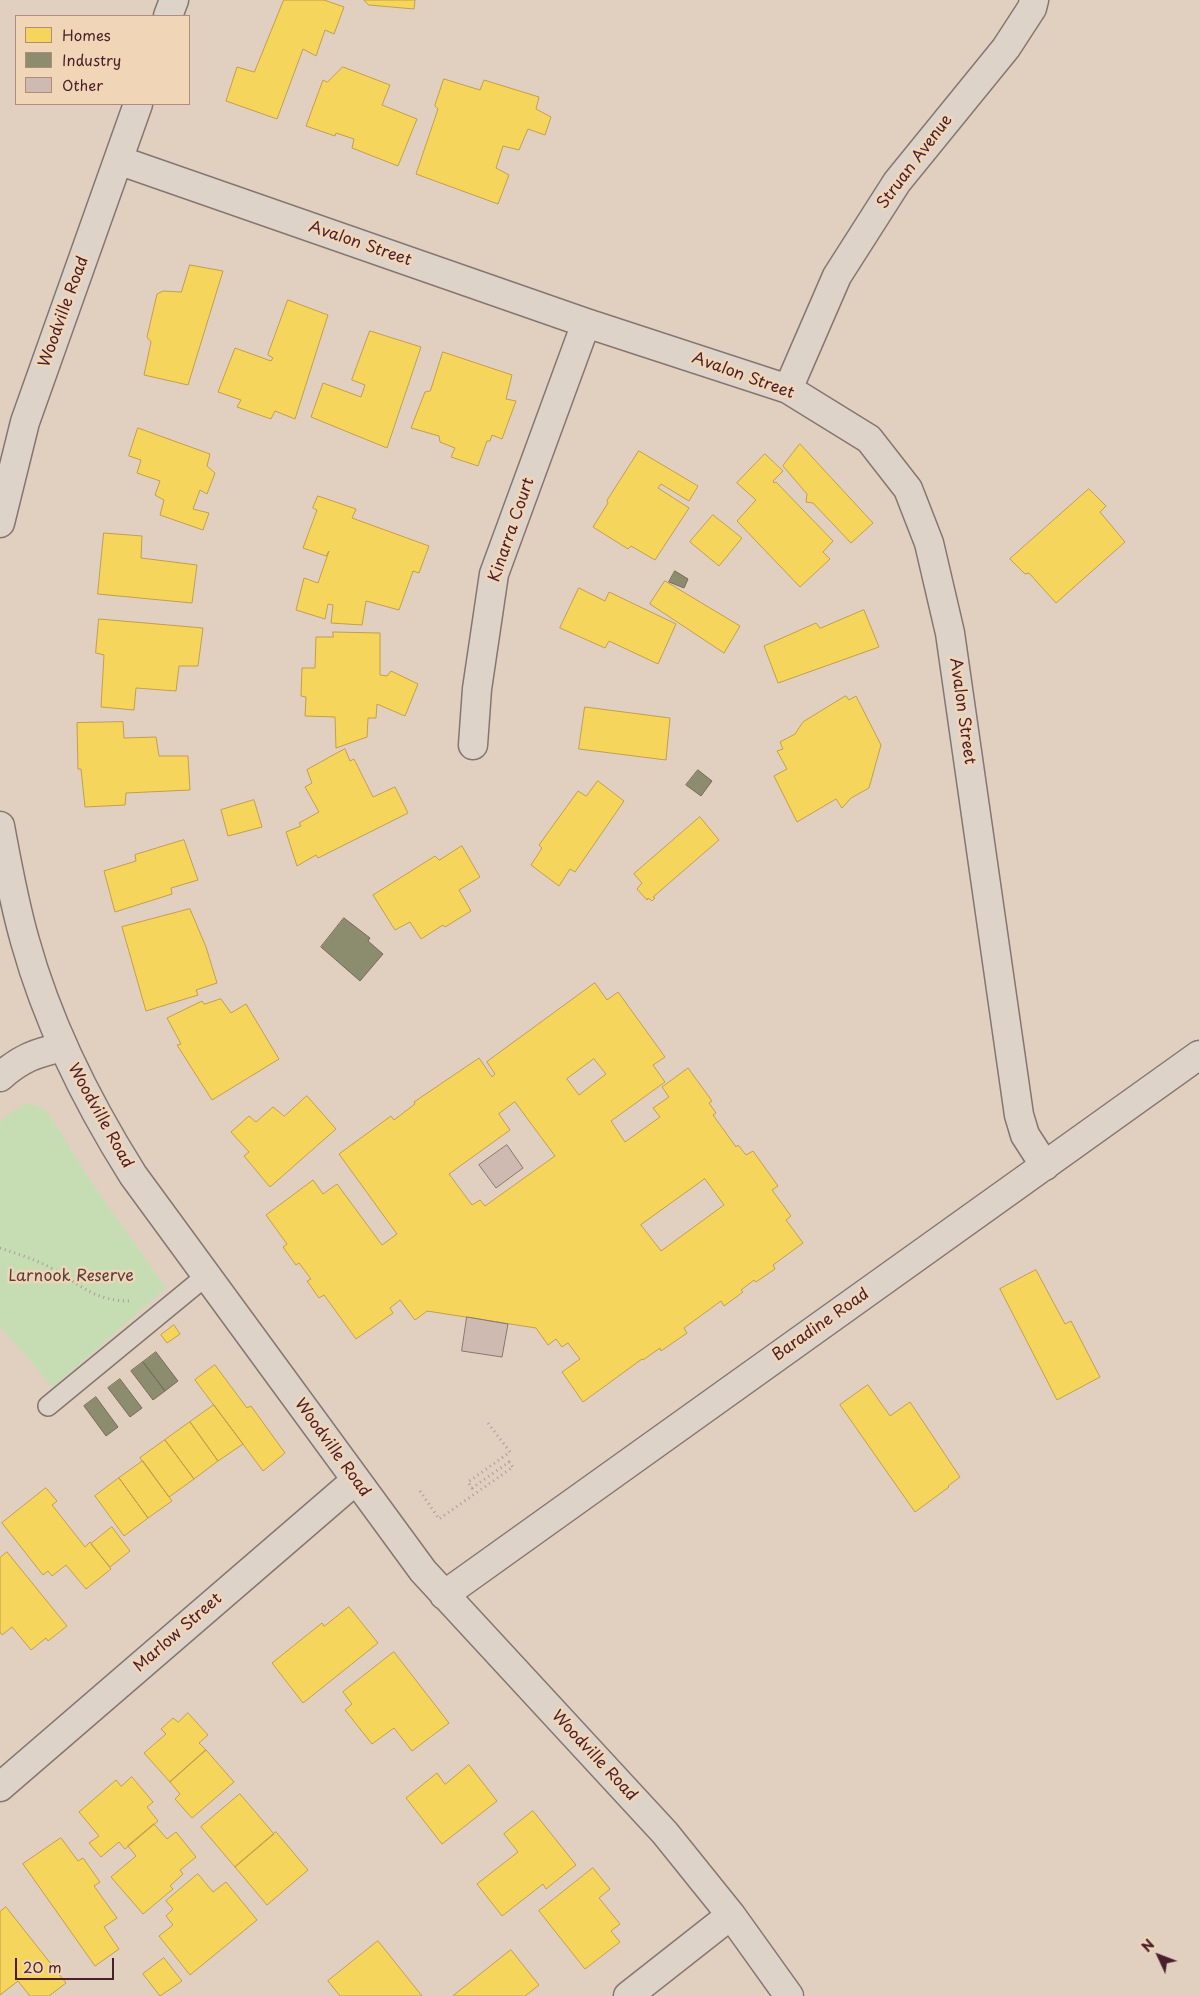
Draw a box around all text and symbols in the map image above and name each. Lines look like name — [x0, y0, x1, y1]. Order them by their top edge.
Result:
legend — [15, 15, 190, 105]
text: Homes — [62, 23, 111, 46]
text: Industry — [62, 48, 121, 71]
text: Other — [62, 73, 103, 96]
street label: Struan Avenue — [873, 111, 957, 213]
street label: Avalon Street — [306, 217, 414, 271]
street label: Woodville Road — [35, 254, 93, 370]
street label: Avalon Street — [689, 349, 797, 403]
street label: Kinarra Court — [485, 475, 539, 585]
street label: Avalon Street — [945, 656, 979, 766]
street label: Woodville Road — [63, 1060, 137, 1172]
park label: Larnook Reserve — [8, 1267, 134, 1287]
street label: Baradine Road — [769, 1285, 873, 1365]
street label: Woodville Road — [290, 1395, 374, 1501]
street label: Marlow Street — [130, 1590, 226, 1676]
street label: Woodville Road — [547, 1707, 641, 1805]
north arrow — [1134, 1931, 1184, 1981]
text: N — [1136, 1934, 1159, 1957]
scale bar — [18, 1948, 116, 1980]
text: 20 m — [23, 1955, 62, 1978]

